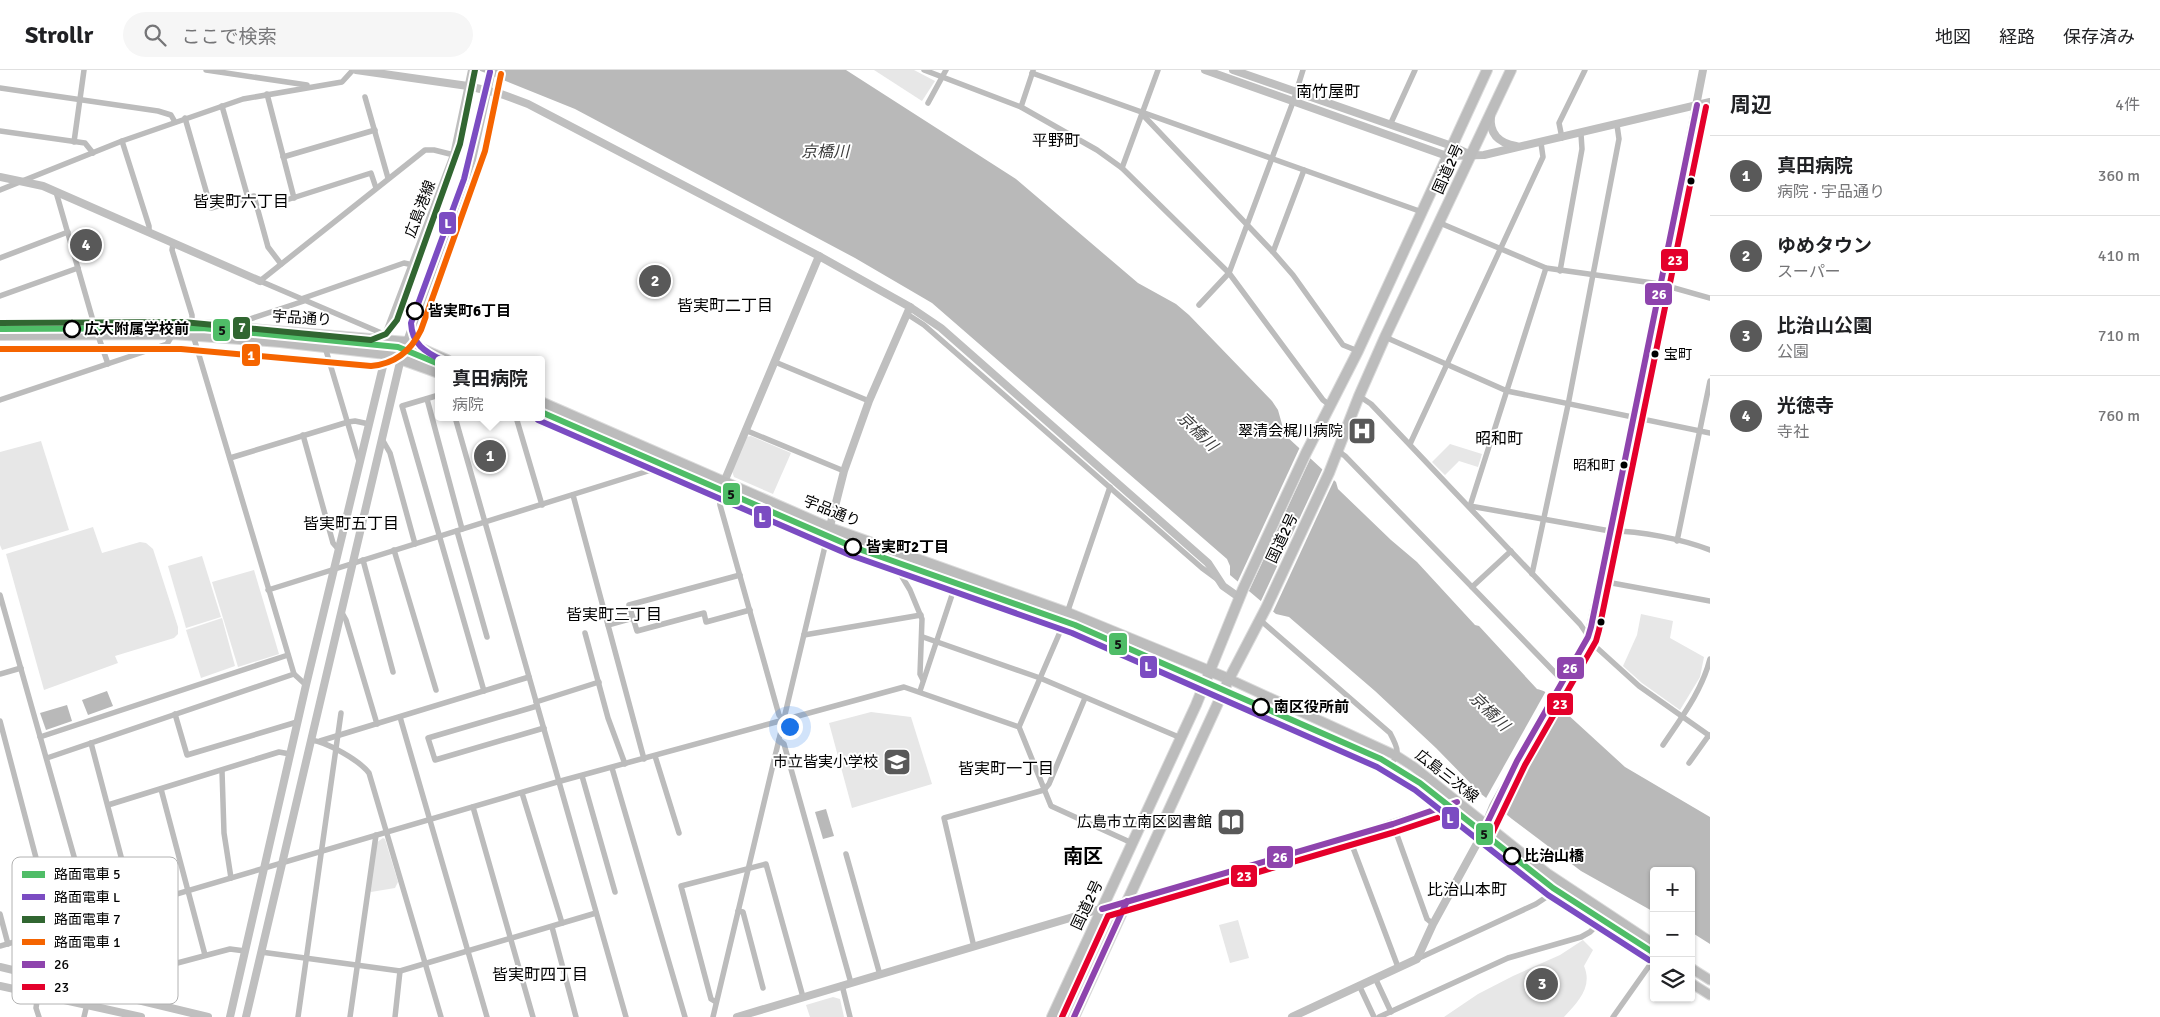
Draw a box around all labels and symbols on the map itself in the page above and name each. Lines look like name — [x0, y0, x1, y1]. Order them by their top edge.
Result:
district label: 南竹屋町 — [1296, 82, 1360, 102]
district label: 平野町 — [1032, 131, 1080, 151]
street label: 国道2号 — [1429, 141, 1467, 197]
water label: 京橋川 — [801, 142, 851, 162]
unlabelled marker — [1686, 176, 1696, 186]
street label: 広島港線 — [401, 178, 439, 240]
district label: 皆実町六丁目 — [193, 192, 289, 212]
line badge: L — [438, 211, 457, 235]
text: L — [444, 215, 452, 232]
pin: 4 — [70, 226, 102, 264]
line badge: 23 — [1660, 248, 1689, 272]
text: 23 — [1667, 252, 1683, 269]
pin: 2 — [639, 262, 671, 300]
line badge: 26 — [1644, 282, 1673, 306]
text: 26 — [1651, 286, 1667, 303]
district label: 皆実町二丁目 — [677, 296, 773, 316]
marker: 皆実町6丁目 — [406, 302, 424, 320]
place label: 皆実町6丁目 — [428, 302, 511, 320]
street label: 宇品通り — [271, 307, 333, 329]
line badge: 7 — [232, 316, 251, 340]
line badge: 5 — [212, 318, 231, 342]
text: 7 — [238, 319, 246, 336]
marker: 広大附属学校前 — [63, 320, 81, 338]
place label: 広大附属学校前 — [84, 320, 189, 338]
text: 5 — [218, 322, 226, 339]
line badge: 1 — [241, 343, 261, 367]
place label: 宝町 — [1664, 346, 1692, 363]
text: 1 — [247, 347, 255, 364]
marker: 宝町 — [1650, 349, 1660, 359]
water label: 京橋川 — [1173, 408, 1223, 457]
hospital icon: 翠清会梶川病院 — [1347, 416, 1377, 446]
place label: 翠清会梶川病院 — [1238, 422, 1343, 440]
district label: 昭和町 — [1475, 429, 1523, 449]
pin: 1 — [474, 437, 506, 475]
place label: 昭和町 — [1573, 457, 1615, 474]
marker: 昭和町 — [1619, 460, 1629, 470]
line badge: 5 — [722, 482, 741, 506]
text: 5 — [727, 486, 735, 503]
street label: 宇品通り — [801, 491, 863, 531]
line badge: L — [753, 505, 772, 529]
text: L — [758, 509, 766, 526]
street label: 国道2号 — [1263, 510, 1301, 566]
district label: 皆実町五丁目 — [303, 514, 399, 534]
marker: 皆実町2丁目 — [844, 538, 862, 556]
place label: 皆実町2丁目 — [866, 538, 949, 556]
district label: 皆実町三丁目 — [566, 605, 662, 625]
unlabelled marker — [1596, 617, 1606, 627]
line badge: 5 — [1108, 632, 1128, 656]
text: 5 — [1114, 636, 1122, 653]
line badge: L — [1139, 655, 1158, 679]
line badge: 26 — [1556, 656, 1585, 680]
text: L — [1144, 658, 1152, 675]
text: 26 — [1562, 660, 1578, 677]
water label: 京橋川 — [1465, 688, 1515, 737]
line badge: 23 — [1546, 692, 1574, 716]
text: 23 — [1552, 696, 1568, 713]
marker: 南区役所前 — [1252, 698, 1270, 716]
place label: 南区役所前 — [1274, 698, 1349, 716]
your location — [777, 714, 803, 740]
street label: 広島三次線 — [1412, 746, 1482, 806]
school or university icon: 市立皆実小学校 — [882, 747, 912, 777]
place label: 市立皆実小学校 — [773, 753, 878, 771]
district label: 皆実町一丁目 — [958, 759, 1054, 779]
line badge: L — [1441, 806, 1460, 830]
library icon: 広島市立南区図書館 — [1216, 807, 1246, 837]
text: L — [1446, 810, 1454, 827]
place label: 広島市立南区図書館 — [1077, 813, 1212, 831]
line badge: 5 — [1475, 822, 1494, 846]
text: 5 — [1480, 826, 1488, 843]
district label: 南区 — [1063, 844, 1103, 869]
line badge: 26 — [1266, 845, 1294, 869]
marker: 比治山橋 — [1503, 847, 1521, 865]
place label: 比治山橋 — [1524, 847, 1585, 865]
text: 26 — [1272, 849, 1288, 866]
legend — [12, 857, 178, 1004]
line badge: 23 — [1230, 864, 1258, 888]
text: 路面電車 5 — [54, 866, 121, 883]
text: 23 — [1236, 868, 1252, 885]
street label: 国道2号 — [1068, 877, 1106, 933]
district label: 比治山本町 — [1427, 880, 1507, 900]
text: 路面電車 L — [54, 889, 120, 906]
text: 路面電車 7 — [54, 911, 121, 928]
text: 路面電車 1 — [54, 934, 121, 951]
text: 26 — [54, 956, 69, 973]
district label: 皆実町四丁目 — [492, 965, 588, 985]
pin: 3 — [1526, 965, 1558, 1003]
text: 23 — [54, 979, 69, 996]

